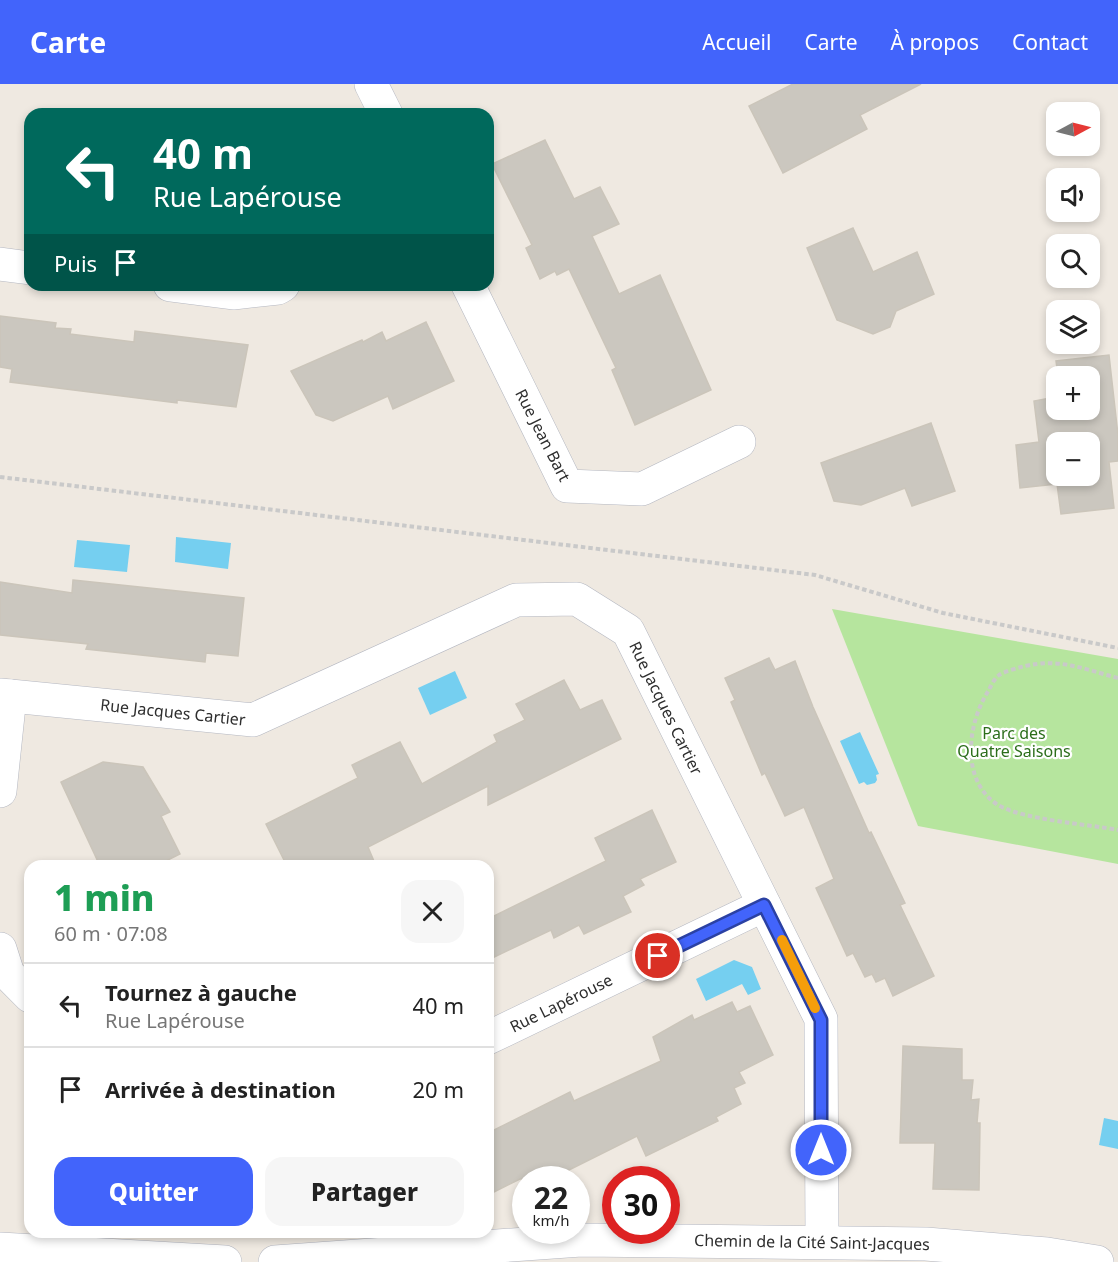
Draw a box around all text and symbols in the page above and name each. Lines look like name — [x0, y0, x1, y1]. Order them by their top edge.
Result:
text: Carte — [30, 23, 106, 61]
text: Accueil — [702, 28, 771, 56]
text: Carte — [804, 28, 858, 56]
text: À propos — [891, 28, 979, 56]
text: Contact — [1012, 28, 1088, 56]
north arrow — [1046, 102, 1100, 156]
map controls — [1046, 102, 1100, 486]
text: 40 m — [153, 124, 253, 181]
icon: left — [54, 132, 132, 210]
button: sound — [1046, 168, 1100, 222]
text: Rue Lapérouse — [153, 178, 342, 215]
button: search — [1046, 234, 1100, 288]
icon: arrive — [109, 246, 142, 279]
text: Puis — [54, 248, 97, 278]
button: layers — [1046, 300, 1100, 354]
button: + — [1046, 366, 1100, 420]
street label: Rue Jean Bart — [510, 385, 576, 485]
button: − — [1046, 432, 1100, 486]
street label: Rue Jacques Cartier — [624, 638, 708, 779]
street label: Rue Jacques Cartier — [99, 693, 247, 731]
park label: Parc des Quatre Saisons — [957, 722, 1071, 762]
text: 1 min — [54, 873, 155, 922]
button: close — [401, 880, 464, 943]
text: 60 m · 07:08 — [54, 920, 168, 947]
pin — [632, 930, 683, 981]
icon: arrive — [641, 939, 674, 972]
street label: Rue Lapérouse — [506, 969, 616, 1037]
text: Tournez à gauche — [105, 977, 297, 1007]
icon: left — [54, 989, 87, 1022]
text: 40 m — [413, 990, 464, 1020]
text: Rue Lapérouse — [105, 1007, 245, 1034]
icon: arrive — [54, 1073, 87, 1106]
text: Arrivée à destination — [105, 1074, 336, 1104]
text: 20 m — [413, 1074, 464, 1104]
position arrow — [789, 1118, 853, 1182]
button: Quitter — [54, 1157, 253, 1226]
button: Partager — [265, 1157, 464, 1226]
speed limit sign: 30 — [602, 1166, 680, 1244]
text: 22 — [534, 1177, 568, 1218]
text: km/h — [533, 1210, 569, 1230]
street label: Chemin de la Cité Saint-Jacques — [694, 1229, 930, 1255]

